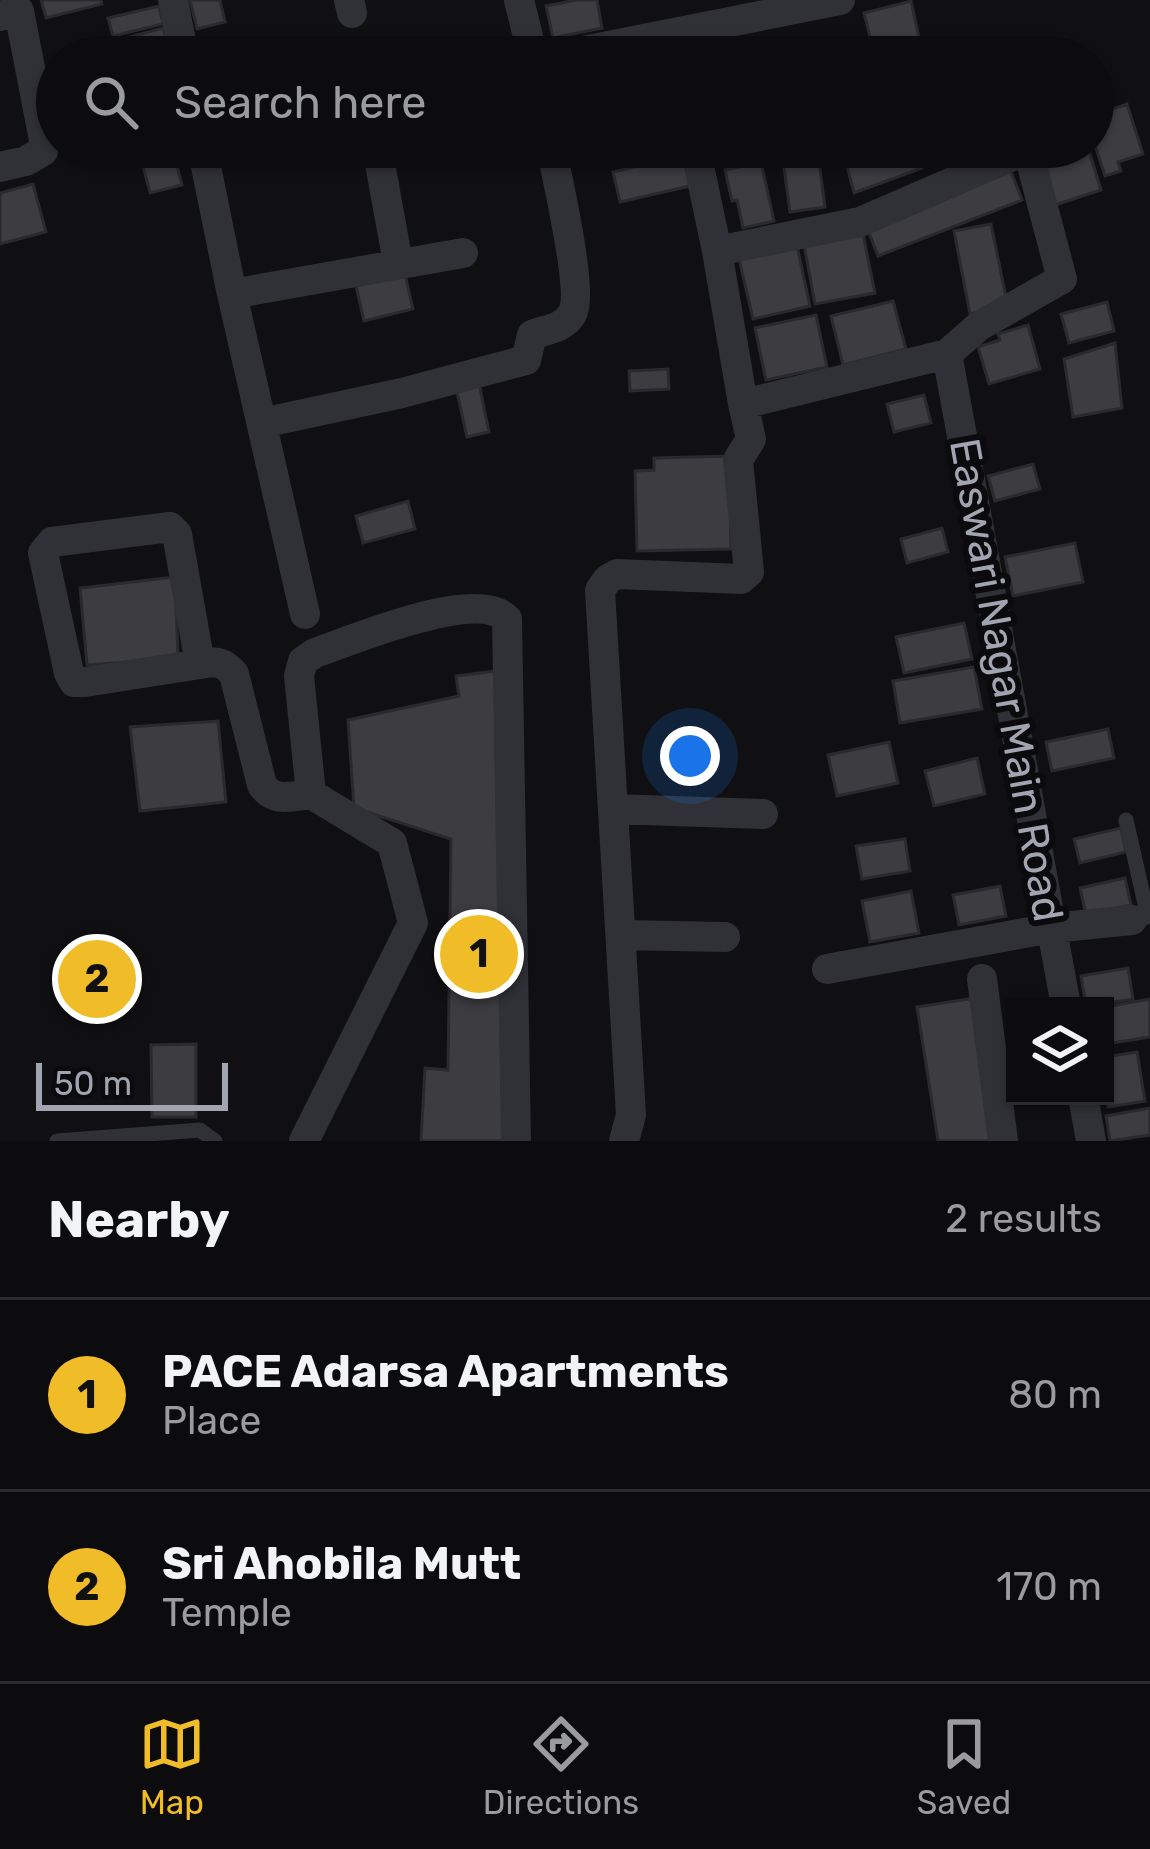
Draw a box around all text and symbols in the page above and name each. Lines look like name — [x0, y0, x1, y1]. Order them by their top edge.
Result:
search box — [36, 36, 1114, 168]
icon: search — [78, 69, 144, 135]
text: Search here — [174, 76, 426, 129]
street label: Easwari Nagar Main Road — [939, 434, 1073, 926]
your location — [660, 726, 720, 786]
pin: 1 — [440, 909, 518, 999]
pin: 2 — [58, 934, 136, 1024]
map controls — [1006, 997, 1114, 1105]
button: layers — [1006, 997, 1114, 1105]
scale bar — [36, 1057, 228, 1110]
text: 50 m — [54, 1064, 132, 1103]
text: Nearby — [48, 1189, 230, 1250]
text: 2 results — [945, 1196, 1102, 1242]
text: PACE Adarsa Apartments — [162, 1345, 729, 1398]
text: 1 — [77, 1372, 97, 1418]
text: 80 m — [1008, 1372, 1102, 1418]
text: Place — [162, 1398, 261, 1444]
text: Sri Ahobila Mutt — [162, 1537, 521, 1590]
text: 2 — [74, 1564, 100, 1610]
text: 170 m — [996, 1564, 1102, 1610]
text: Temple — [162, 1590, 292, 1636]
tab: Map — [139, 1711, 205, 1822]
tab: Directions — [483, 1711, 639, 1822]
tab: Saved — [917, 1711, 1011, 1822]

